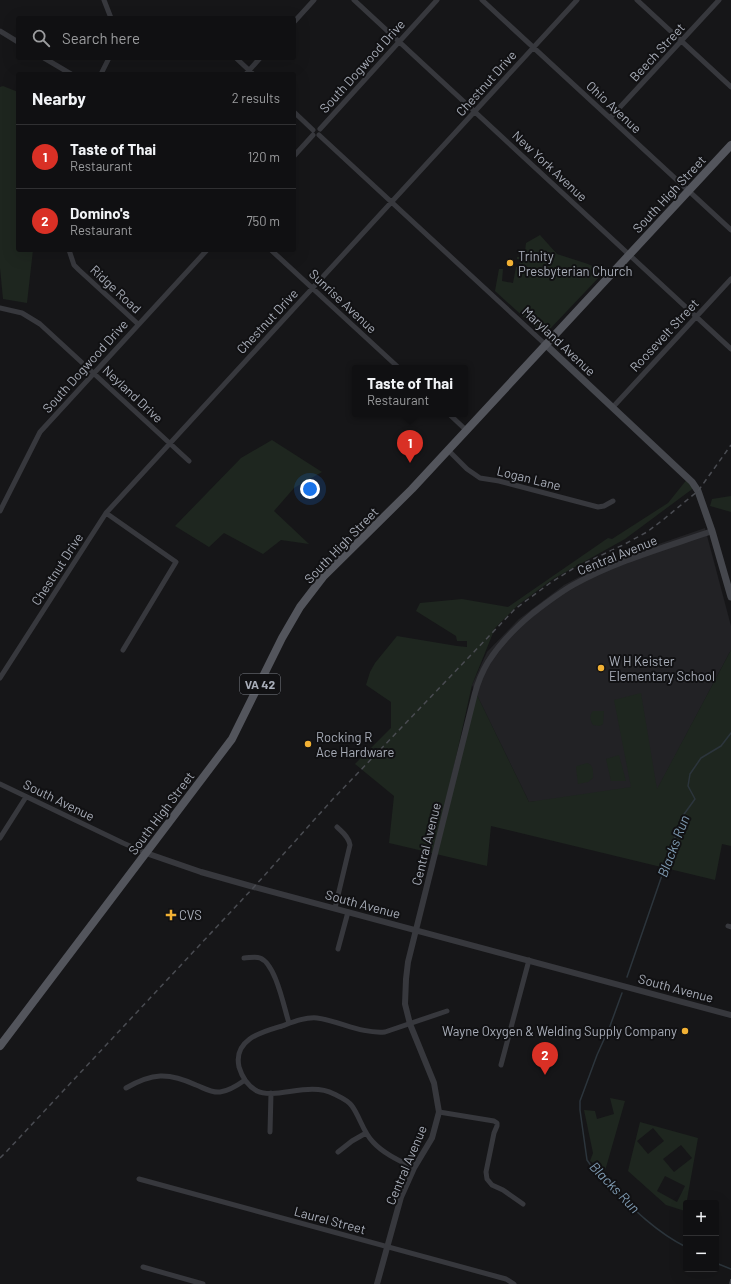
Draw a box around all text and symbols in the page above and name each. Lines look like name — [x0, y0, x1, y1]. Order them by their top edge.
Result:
search box — [16, 16, 296, 60]
street label: South Dogwood Drive — [316, 16, 408, 116]
street label: Beech Street — [626, 20, 688, 84]
icon: search — [30, 27, 52, 49]
text: Search here — [62, 29, 140, 47]
street label: Chestnut Drive — [452, 47, 520, 119]
street label: Ohio Avenue — [583, 77, 645, 137]
text: Nearby — [32, 88, 86, 108]
text: 2 results — [232, 90, 280, 106]
street label: New York Avenue — [509, 127, 591, 205]
text: Taste of Thai — [70, 140, 156, 158]
text: 1 — [43, 149, 47, 165]
text: 120 m — [248, 149, 280, 165]
street label: South High Street — [629, 152, 709, 236]
text: Restaurant — [70, 158, 132, 174]
text: Domino's — [70, 204, 130, 222]
text: 2 — [41, 213, 49, 229]
text: 750 m — [246, 213, 280, 229]
text: Restaurant — [70, 222, 132, 238]
place label: Trinity Presbyterian Church — [518, 248, 632, 279]
marker: Trinity Presbyterian Church — [505, 258, 515, 268]
street label: Ridge Road — [87, 261, 145, 317]
street label: Sunrise Avenue — [306, 266, 380, 336]
street label: Chestnut Drive — [233, 285, 301, 357]
street label: Roosevelt Street — [626, 295, 702, 375]
street label: Maryland Avenue — [519, 303, 599, 379]
street label: South Dogwood Drive — [39, 316, 131, 416]
street label: Neyland Drive — [99, 362, 167, 426]
popup — [352, 365, 468, 417]
text: Taste of Thai — [367, 374, 453, 392]
text: Restaurant — [367, 392, 429, 408]
pin: 1 — [397, 430, 423, 463]
street label: Logan Lane — [495, 462, 563, 494]
your location — [300, 479, 320, 499]
street label: South High Street — [301, 504, 381, 586]
street label: Chestnut Drive — [28, 530, 86, 608]
street label: Central Avenue — [575, 532, 659, 578]
place label: W H Keister Elementary School — [609, 653, 715, 684]
marker: W H Keister Elementary School — [596, 663, 606, 673]
road number: VA 42 — [240, 674, 280, 694]
place label: Rocking R Ace Hardware — [316, 729, 394, 760]
marker: Rocking R Ace Hardware — [303, 739, 313, 749]
street label: South High Street — [125, 768, 197, 858]
street label: South Avenue — [21, 776, 97, 824]
street label: Central Avenue — [408, 801, 444, 887]
water label: Blacks Run — [653, 813, 693, 879]
street label: South Avenue — [324, 886, 402, 922]
place label: CVS — [179, 907, 202, 923]
marker: CVS — [166, 910, 176, 920]
street label: South Avenue — [637, 970, 715, 1006]
place label: Wayne Oxygen & Welding Supply Company — [442, 1023, 677, 1039]
marker: Wayne Oxygen & Welding Supply Company — [680, 1026, 690, 1036]
pin: 2 — [532, 1042, 558, 1075]
street label: Central Avenue — [382, 1123, 430, 1207]
water label: Blacks Run — [586, 1158, 644, 1216]
map controls — [683, 1200, 719, 1272]
button: + — [683, 1200, 719, 1236]
street label: Laurel Street — [292, 1203, 368, 1237]
button: − — [683, 1236, 719, 1272]

